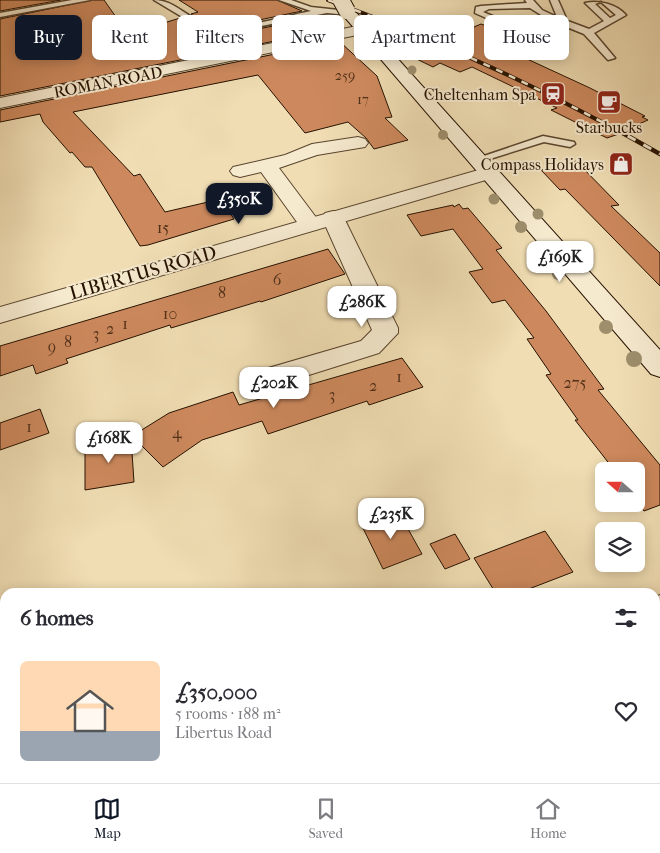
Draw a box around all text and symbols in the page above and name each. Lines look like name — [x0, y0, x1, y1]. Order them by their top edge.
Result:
chip: Buy — [15, 15, 82, 60]
chip: Rent — [92, 15, 167, 60]
chip: Filters — [177, 15, 262, 60]
chip: New — [272, 15, 344, 60]
chip: Apartment — [354, 15, 474, 60]
chip: House — [484, 15, 569, 60]
street label: ROMAN ROAD — [52, 62, 164, 102]
house number: 259 — [335, 67, 355, 84]
station icon: Cheltenham Spa — [540, 81, 566, 107]
place label: Cheltenham Spa — [424, 85, 537, 104]
cafe icon: Starbucks — [596, 89, 622, 115]
house number: 17 — [357, 91, 369, 108]
place label: Starbucks — [576, 118, 642, 137]
shop icon: Compass Holidays — [608, 151, 634, 177]
place label: Compass Holidays — [481, 155, 604, 174]
pin: £350K — [204, 182, 274, 225]
text: £350K — [217, 189, 261, 208]
house number: 15 — [157, 218, 169, 237]
pin: £169K — [525, 240, 595, 283]
street label: LIBERTUS ROAD — [67, 241, 219, 305]
text: £169K — [538, 247, 583, 266]
house number: 6 — [273, 270, 282, 289]
house number: 8 — [218, 283, 226, 302]
pin: £286K — [327, 286, 397, 328]
text: £286K — [338, 292, 386, 311]
house number: 10 — [163, 304, 177, 323]
house number: 1 — [122, 314, 128, 333]
house number: 2 — [106, 319, 114, 338]
house number: 3 — [93, 324, 99, 343]
house number: 8 — [64, 332, 72, 351]
house number: 9 — [48, 337, 56, 356]
pin: £202K — [239, 366, 309, 409]
house number: 1 — [396, 367, 402, 386]
text: £202K — [250, 373, 298, 392]
house number: 275 — [564, 373, 587, 392]
house number: 2 — [369, 376, 377, 395]
house number: 3 — [329, 385, 335, 404]
house number: 1 — [26, 417, 32, 436]
pin: £168K — [74, 422, 144, 464]
house number: 4 — [172, 423, 182, 442]
text: £168K — [87, 428, 131, 447]
north arrow — [595, 462, 645, 512]
map controls — [595, 462, 645, 572]
pin: £235K — [356, 498, 426, 540]
text: £235K — [369, 504, 413, 523]
button: layers — [595, 522, 645, 572]
icon: filters — [612, 604, 640, 632]
text: 6 homes — [20, 606, 94, 630]
text: £350,000 — [175, 680, 257, 704]
icon: home — [60, 681, 120, 741]
icon: heart — [612, 697, 640, 725]
text: 5 rooms · 188 m² — [175, 704, 281, 723]
text: Libertus Road — [175, 723, 272, 742]
tab: Map — [93, 795, 121, 842]
tab: Saved — [308, 795, 343, 842]
tab: Home — [530, 795, 567, 842]

